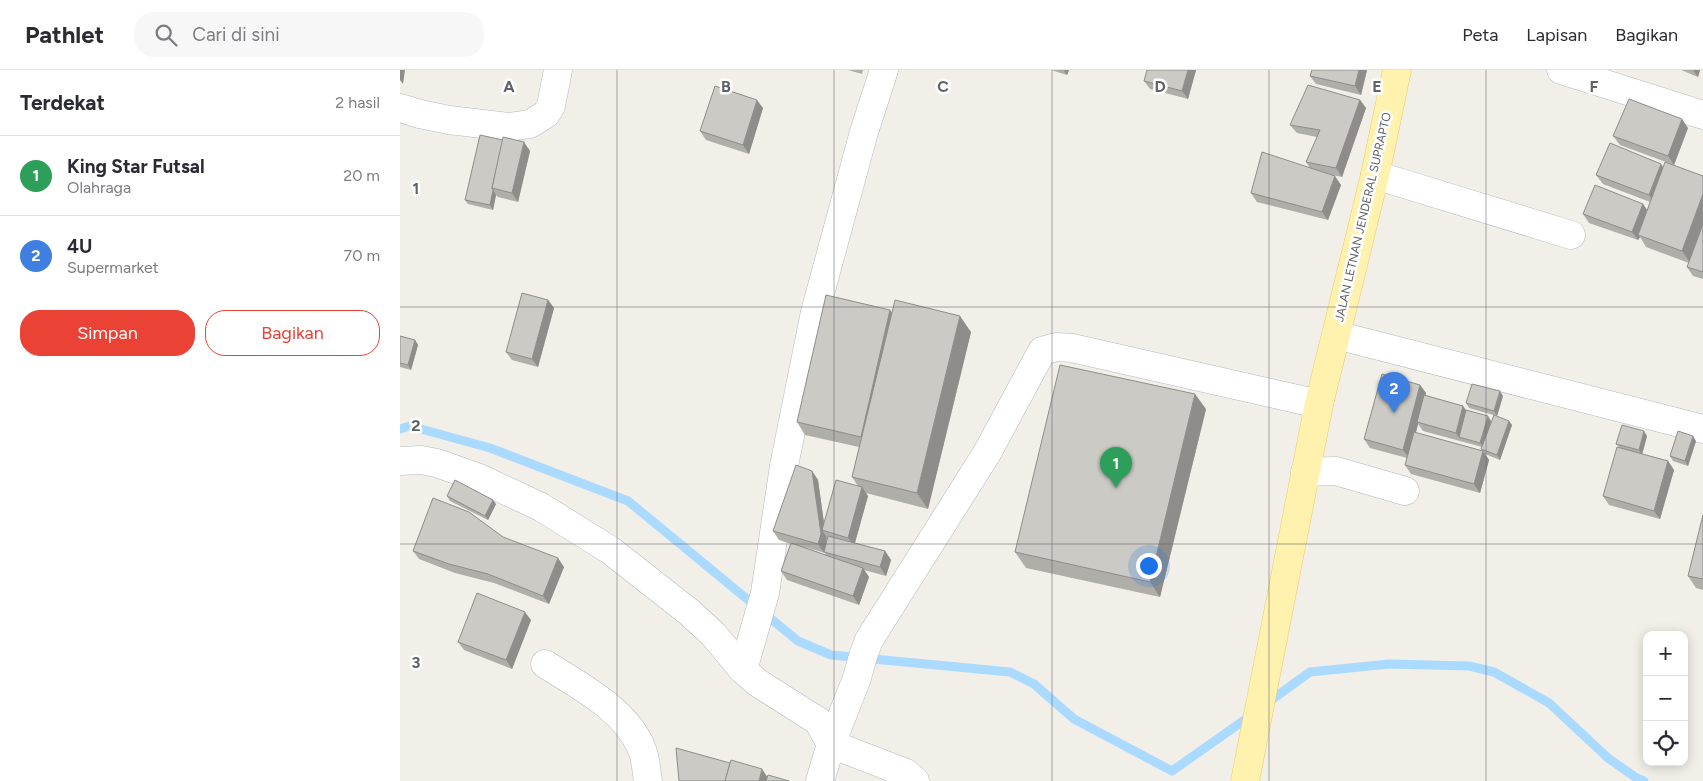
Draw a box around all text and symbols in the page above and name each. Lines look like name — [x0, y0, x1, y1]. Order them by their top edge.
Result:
search box — [134, 12, 484, 57]
text: Pathlet — [25, 20, 104, 49]
icon: search — [152, 21, 180, 49]
text: Cari di sini — [192, 23, 280, 46]
text: Peta — [1462, 24, 1498, 46]
text: Lapisan — [1526, 24, 1587, 46]
text: Bagikan — [1615, 24, 1678, 46]
text: A — [503, 77, 515, 96]
text: B — [721, 77, 731, 96]
text: C — [937, 77, 949, 96]
text: D — [1154, 77, 1166, 96]
text: E — [1372, 77, 1382, 96]
text: F — [1590, 77, 1599, 96]
text: Terdekat — [20, 90, 105, 115]
text: 2 hasil — [335, 93, 380, 112]
street label: JALAN LETNAN JENDERAL SUPRAPTO — [1332, 111, 1394, 323]
text: King Star Futsal — [67, 155, 205, 178]
text: 1 — [33, 166, 39, 185]
text: 20 m — [343, 166, 380, 185]
text: Olahraga — [67, 178, 131, 197]
text: 1 — [413, 179, 419, 198]
text: 4U — [67, 235, 92, 258]
text: 2 — [31, 246, 41, 265]
text: 70 m — [344, 246, 380, 265]
text: Supermarket — [67, 258, 159, 277]
button: Simpan — [20, 310, 195, 356]
button: Bagikan — [205, 310, 380, 356]
pin: 2 — [1378, 372, 1410, 413]
text: 2 — [411, 416, 421, 435]
pin: 1 — [1100, 447, 1132, 488]
your location — [1136, 553, 1162, 579]
map controls — [1643, 631, 1688, 766]
button: + — [1643, 631, 1688, 676]
text: 3 — [412, 653, 421, 672]
button: − — [1643, 676, 1688, 721]
button: locate — [1643, 721, 1688, 766]

